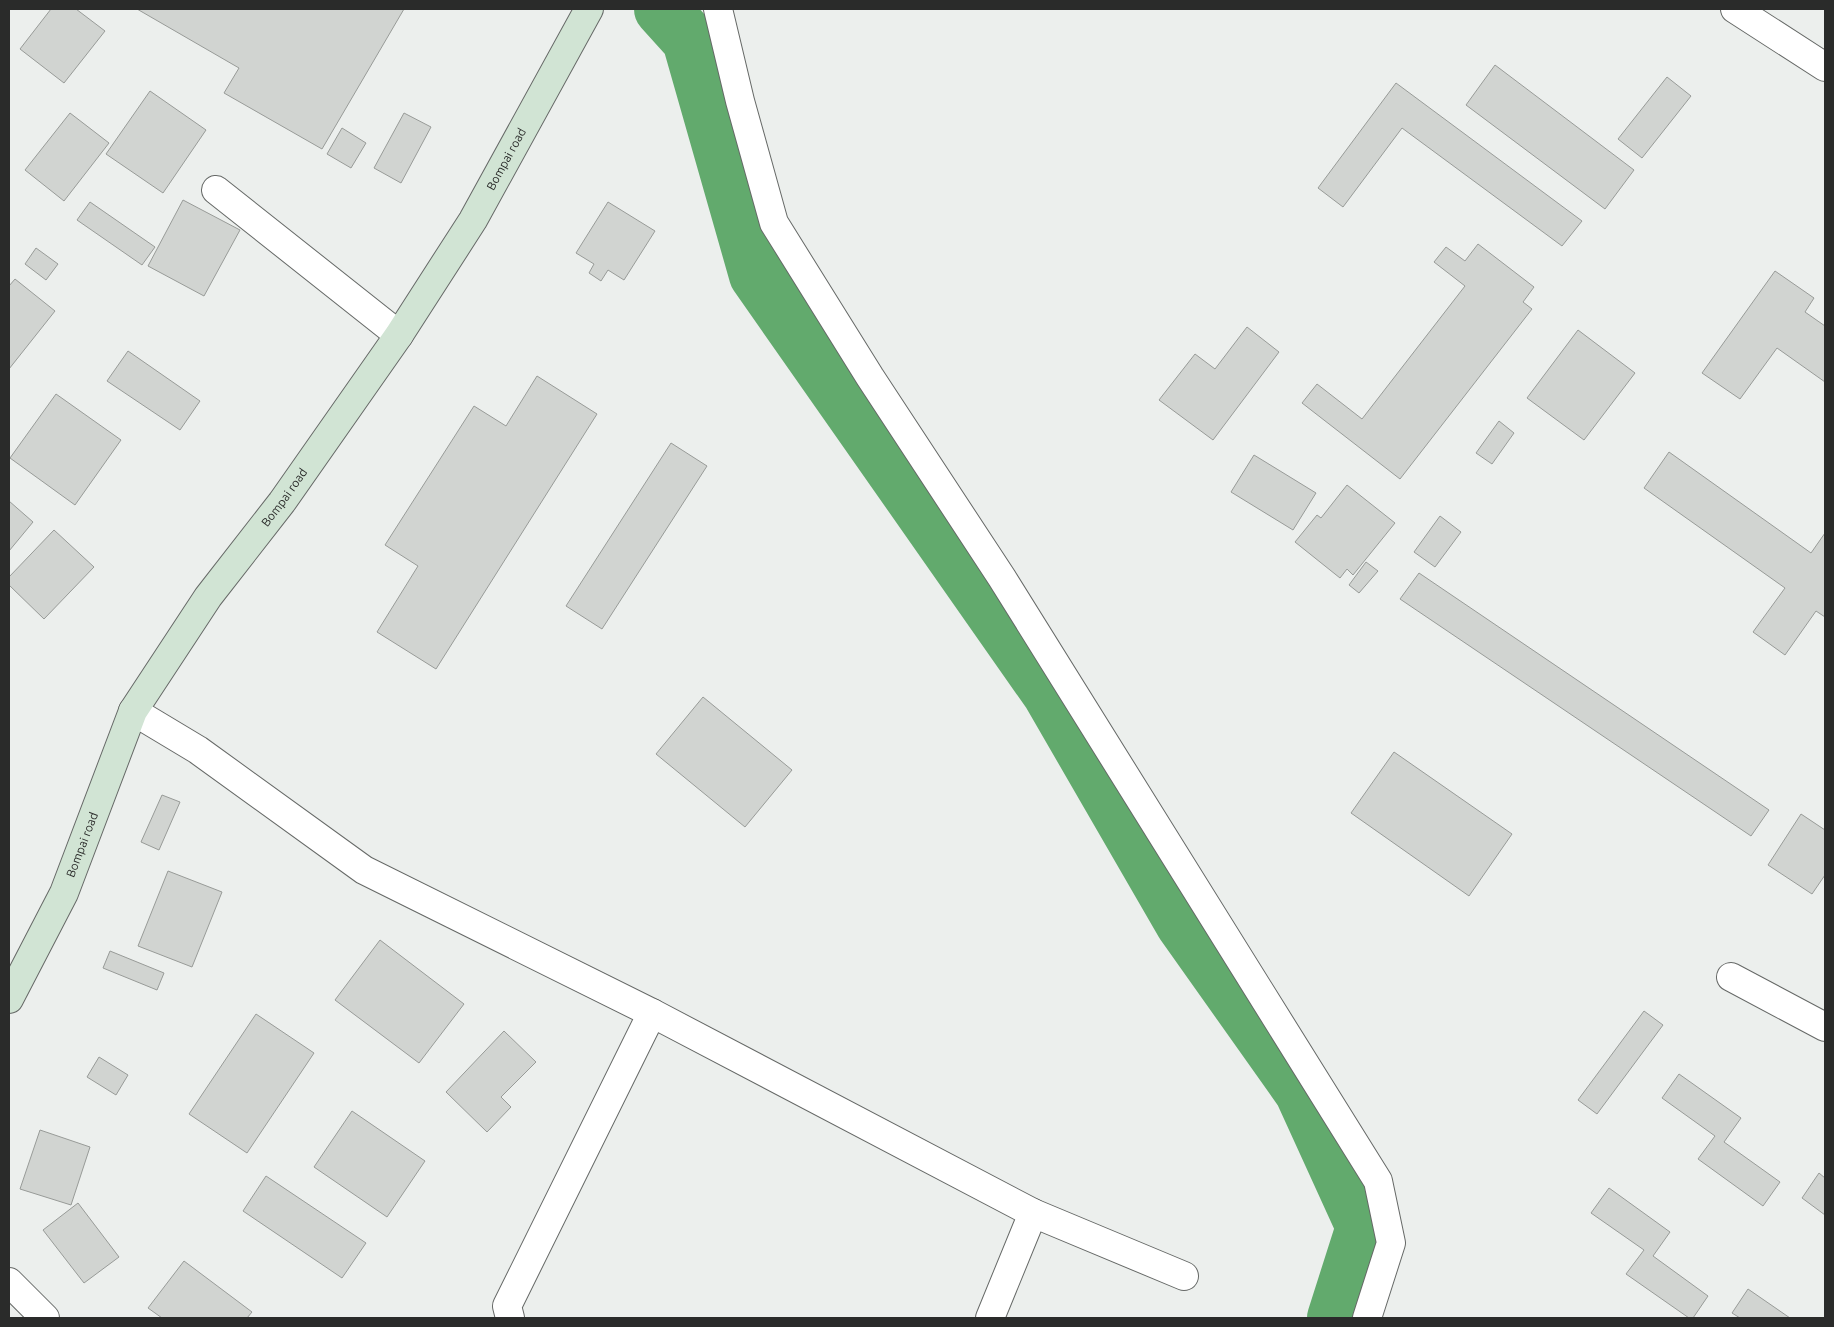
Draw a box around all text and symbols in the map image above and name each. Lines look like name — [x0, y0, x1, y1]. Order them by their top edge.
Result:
street label: Bompai road — [484, 126, 528, 192]
street label: Bompai road — [258, 466, 310, 529]
street label: Bompai road — [64, 810, 100, 879]

